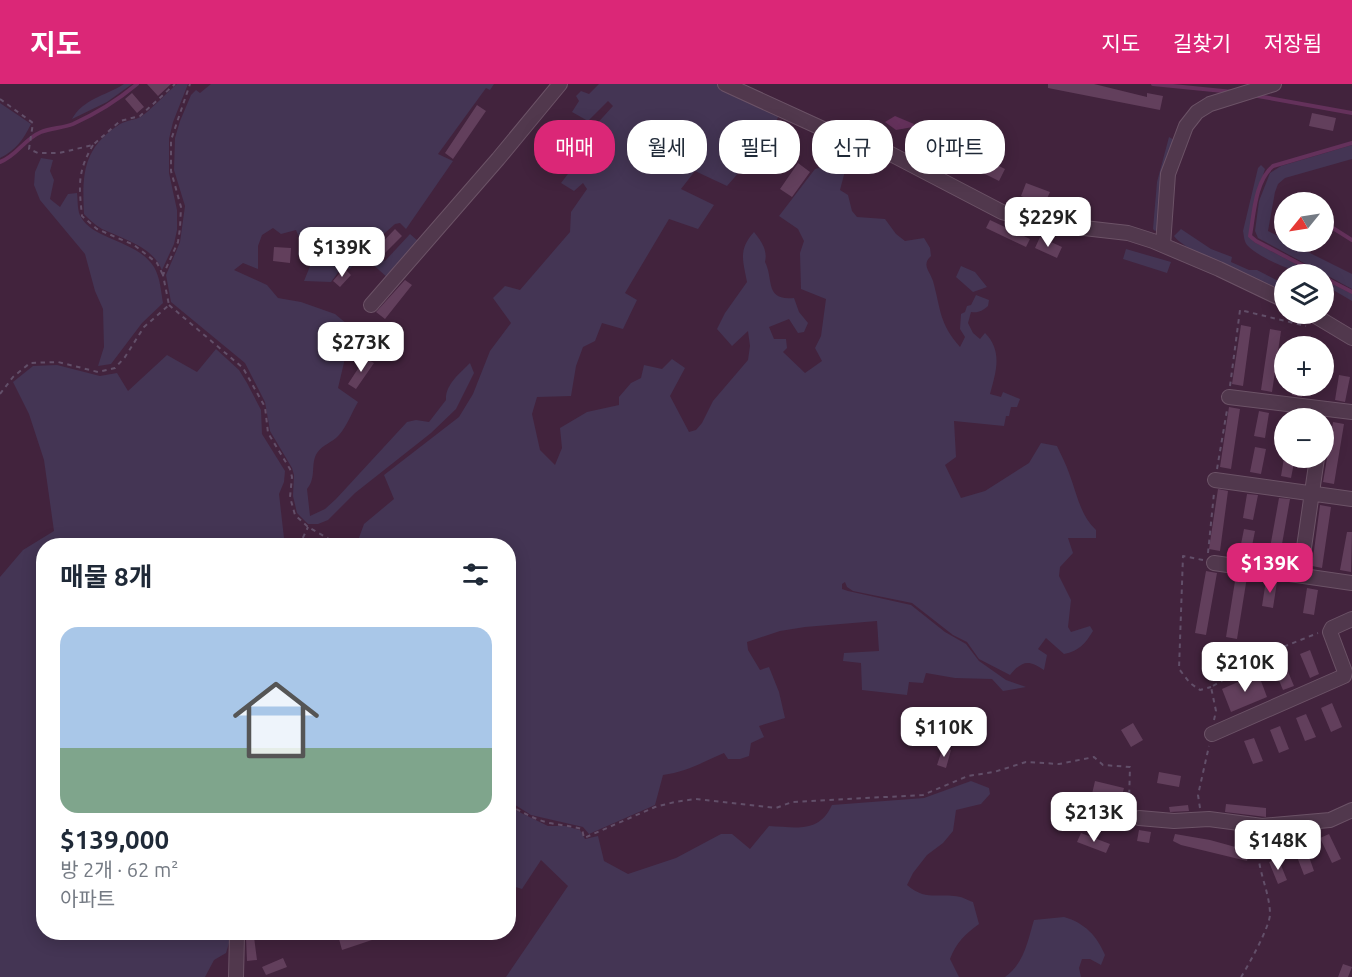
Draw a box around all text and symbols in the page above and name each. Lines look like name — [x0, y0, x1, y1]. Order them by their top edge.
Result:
text: 지도 — [30, 28, 82, 59]
text: 지도 — [1101, 31, 1140, 55]
text: 길찾기 — [1173, 31, 1231, 55]
text: 저장됨 — [1264, 31, 1322, 55]
chip: 매매 — [534, 120, 615, 174]
chip: 월세 — [627, 120, 707, 174]
chip: 필터 — [719, 120, 800, 174]
chip: 신규 — [812, 120, 893, 174]
chip: 아파트 — [905, 120, 1005, 174]
north arrow — [1274, 192, 1334, 252]
map controls — [1274, 192, 1334, 468]
pin: $229K — [1006, 197, 1090, 248]
text: $229K — [1019, 205, 1077, 228]
pin: $139K — [300, 227, 384, 278]
text: $139K — [313, 235, 371, 258]
button: layers — [1274, 264, 1334, 324]
pin: $273K — [319, 322, 403, 373]
text: $273K — [332, 330, 390, 353]
button: + — [1274, 336, 1334, 396]
button: − — [1274, 408, 1334, 468]
pin: $139K — [1228, 543, 1312, 594]
text: $139K — [1241, 551, 1299, 574]
icon: filters — [459, 558, 492, 591]
text: 매물 8개 — [60, 562, 153, 591]
pin: $210K — [1203, 642, 1287, 693]
text: $210K — [1216, 650, 1274, 673]
icon: home — [222, 666, 330, 774]
pin: $110K — [902, 707, 986, 758]
text: $110K — [915, 715, 973, 738]
pin: $213K — [1052, 792, 1136, 843]
text: $213K — [1065, 800, 1123, 823]
pin: $148K — [1236, 820, 1320, 871]
text: $139,000 — [60, 825, 169, 854]
text: $148K — [1249, 828, 1307, 851]
text: 방 2개 · 62 m² — [60, 858, 178, 881]
text: 아파트 — [60, 887, 115, 910]

